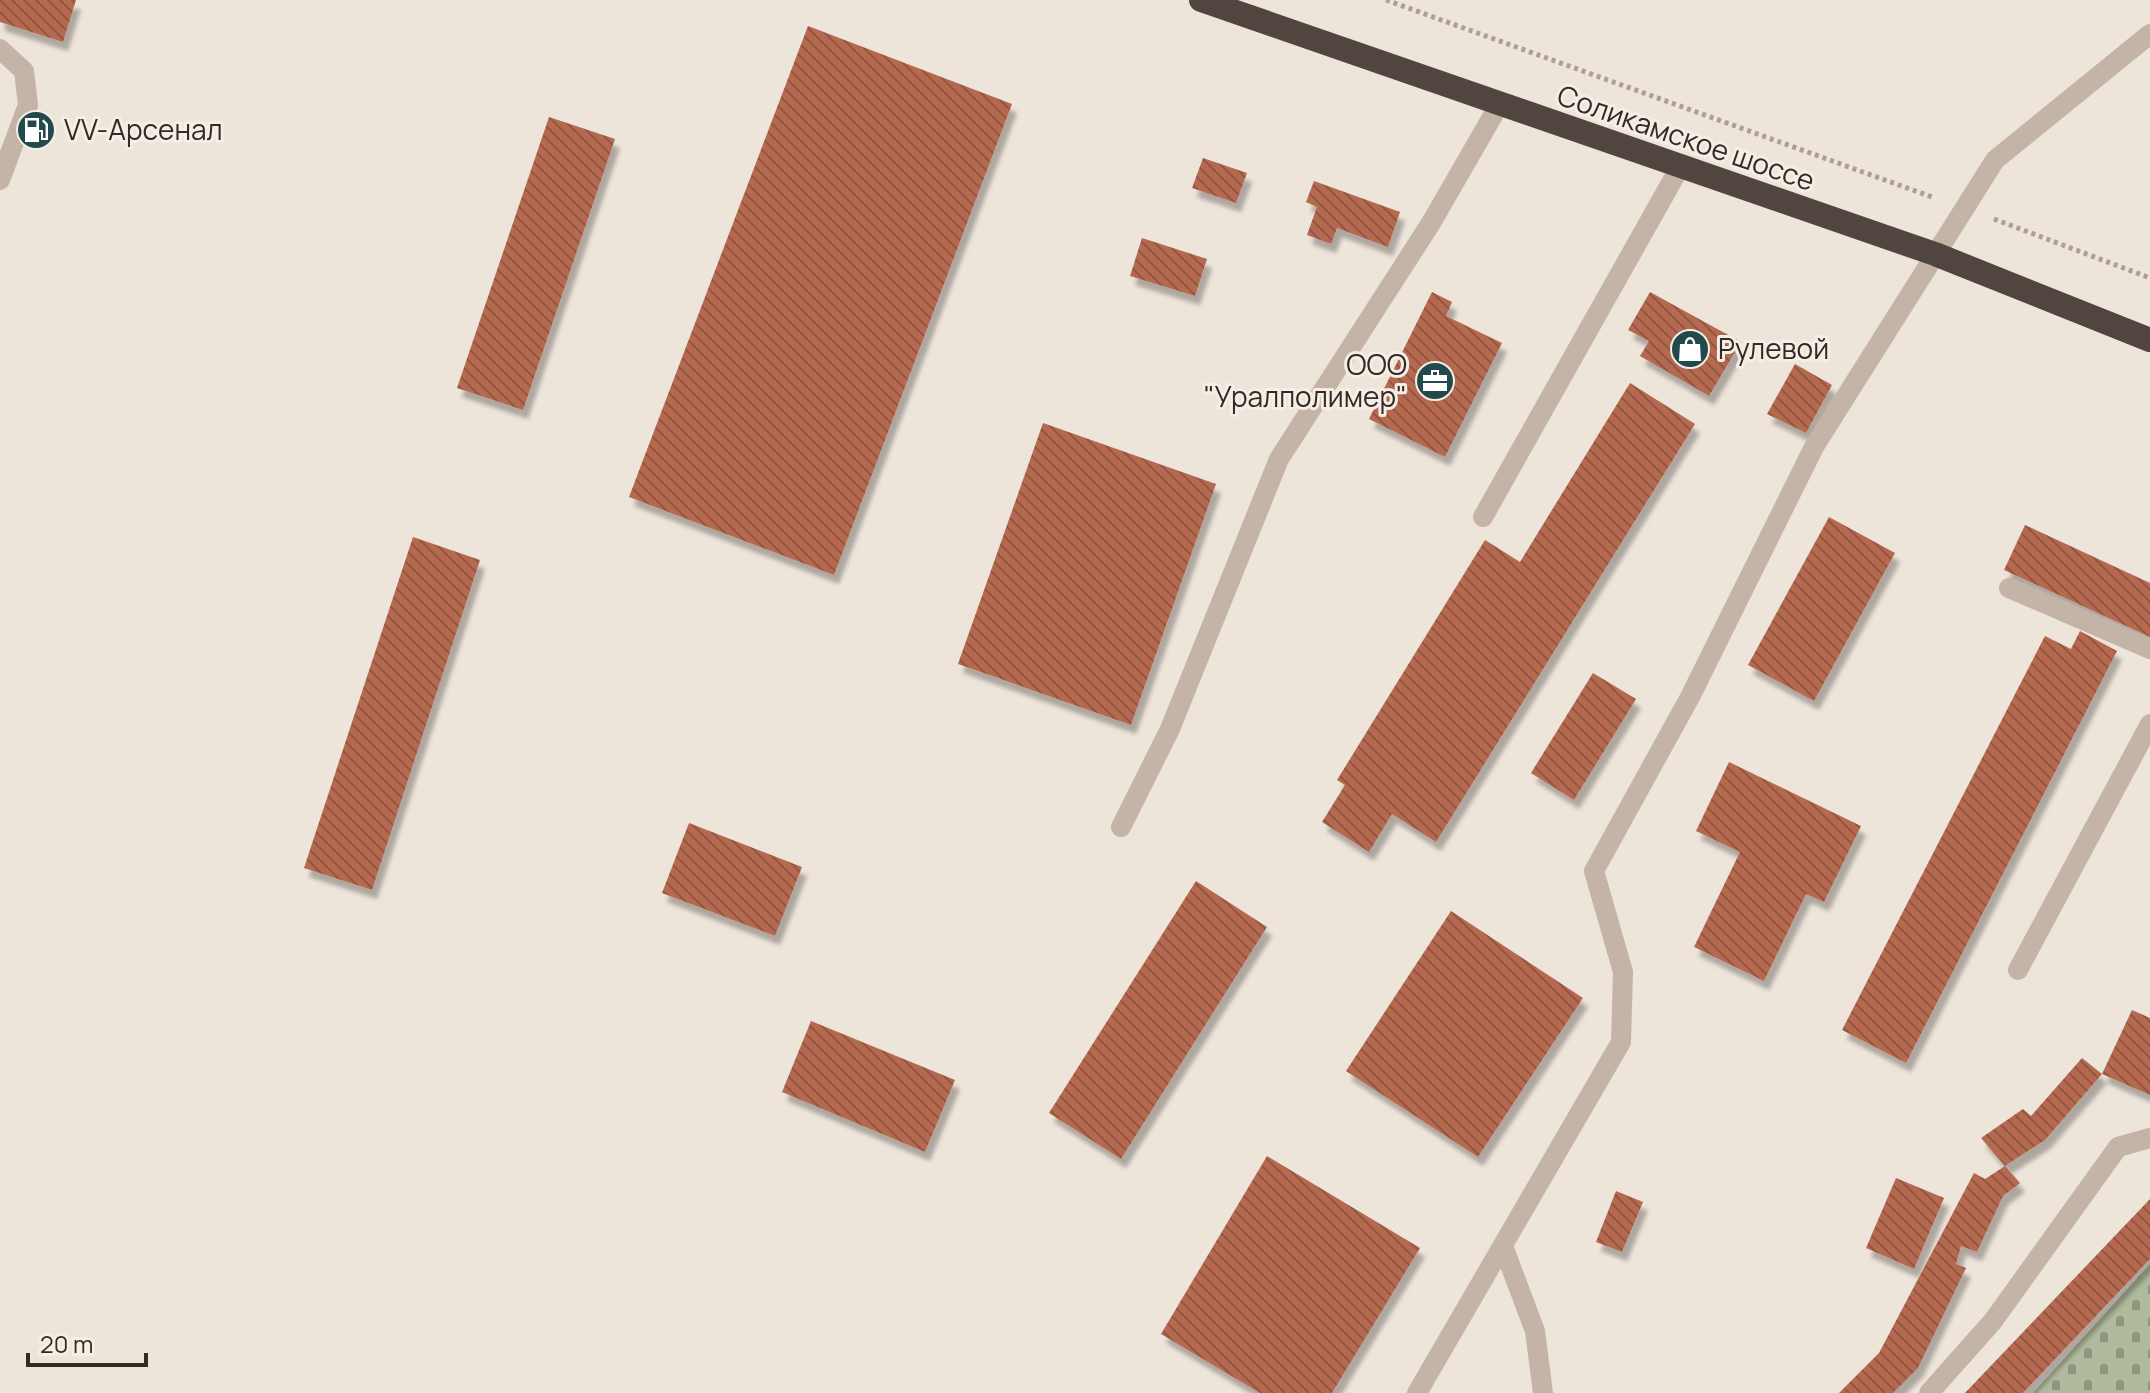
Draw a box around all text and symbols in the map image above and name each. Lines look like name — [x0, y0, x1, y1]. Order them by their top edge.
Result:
street label: Соликамское шоссе — [1553, 75, 1820, 199]
fuel station icon: VV-Арсенал — [15, 109, 57, 151]
place label: VV-Арсенал — [64, 110, 223, 148]
shop icon: Рулевой — [1669, 328, 1711, 370]
place label: Рулевой — [1718, 329, 1829, 367]
place label: OOO "Уралполимер" — [1204, 345, 1407, 415]
office icon: OOO "Уралполимер" — [1414, 360, 1456, 402]
scale bar — [28, 1317, 146, 1367]
text: 20 m — [40, 1327, 93, 1360]

